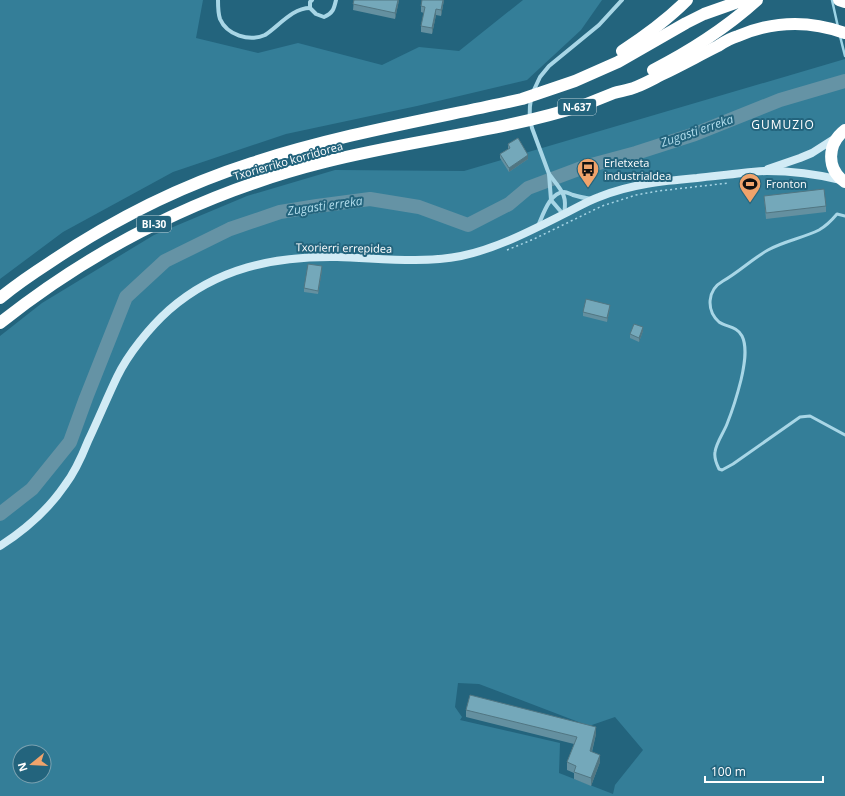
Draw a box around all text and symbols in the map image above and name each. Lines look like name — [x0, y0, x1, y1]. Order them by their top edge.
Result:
road number: N-637 — [558, 99, 596, 115]
water label: Zugasti erreka — [657, 110, 736, 151]
district label: GUMUZIO — [751, 116, 815, 133]
street label: Txorierriko korridorea — [231, 138, 344, 183]
place label: Erletxeta industrialdea — [604, 155, 671, 183]
bus stop icon: Erletxeta industrialdea — [575, 156, 601, 189]
sports icon: Fronton — [737, 171, 763, 204]
place label: Fronton — [766, 176, 807, 191]
water label: Zugasti erreka — [285, 192, 364, 219]
road number: BI-30 — [137, 216, 171, 232]
street label: Txorierri errepidea — [296, 239, 392, 256]
north arrow — [12, 744, 52, 784]
scale bar — [705, 758, 823, 784]
text: N — [13, 761, 31, 774]
text: 100 m — [711, 763, 746, 780]

